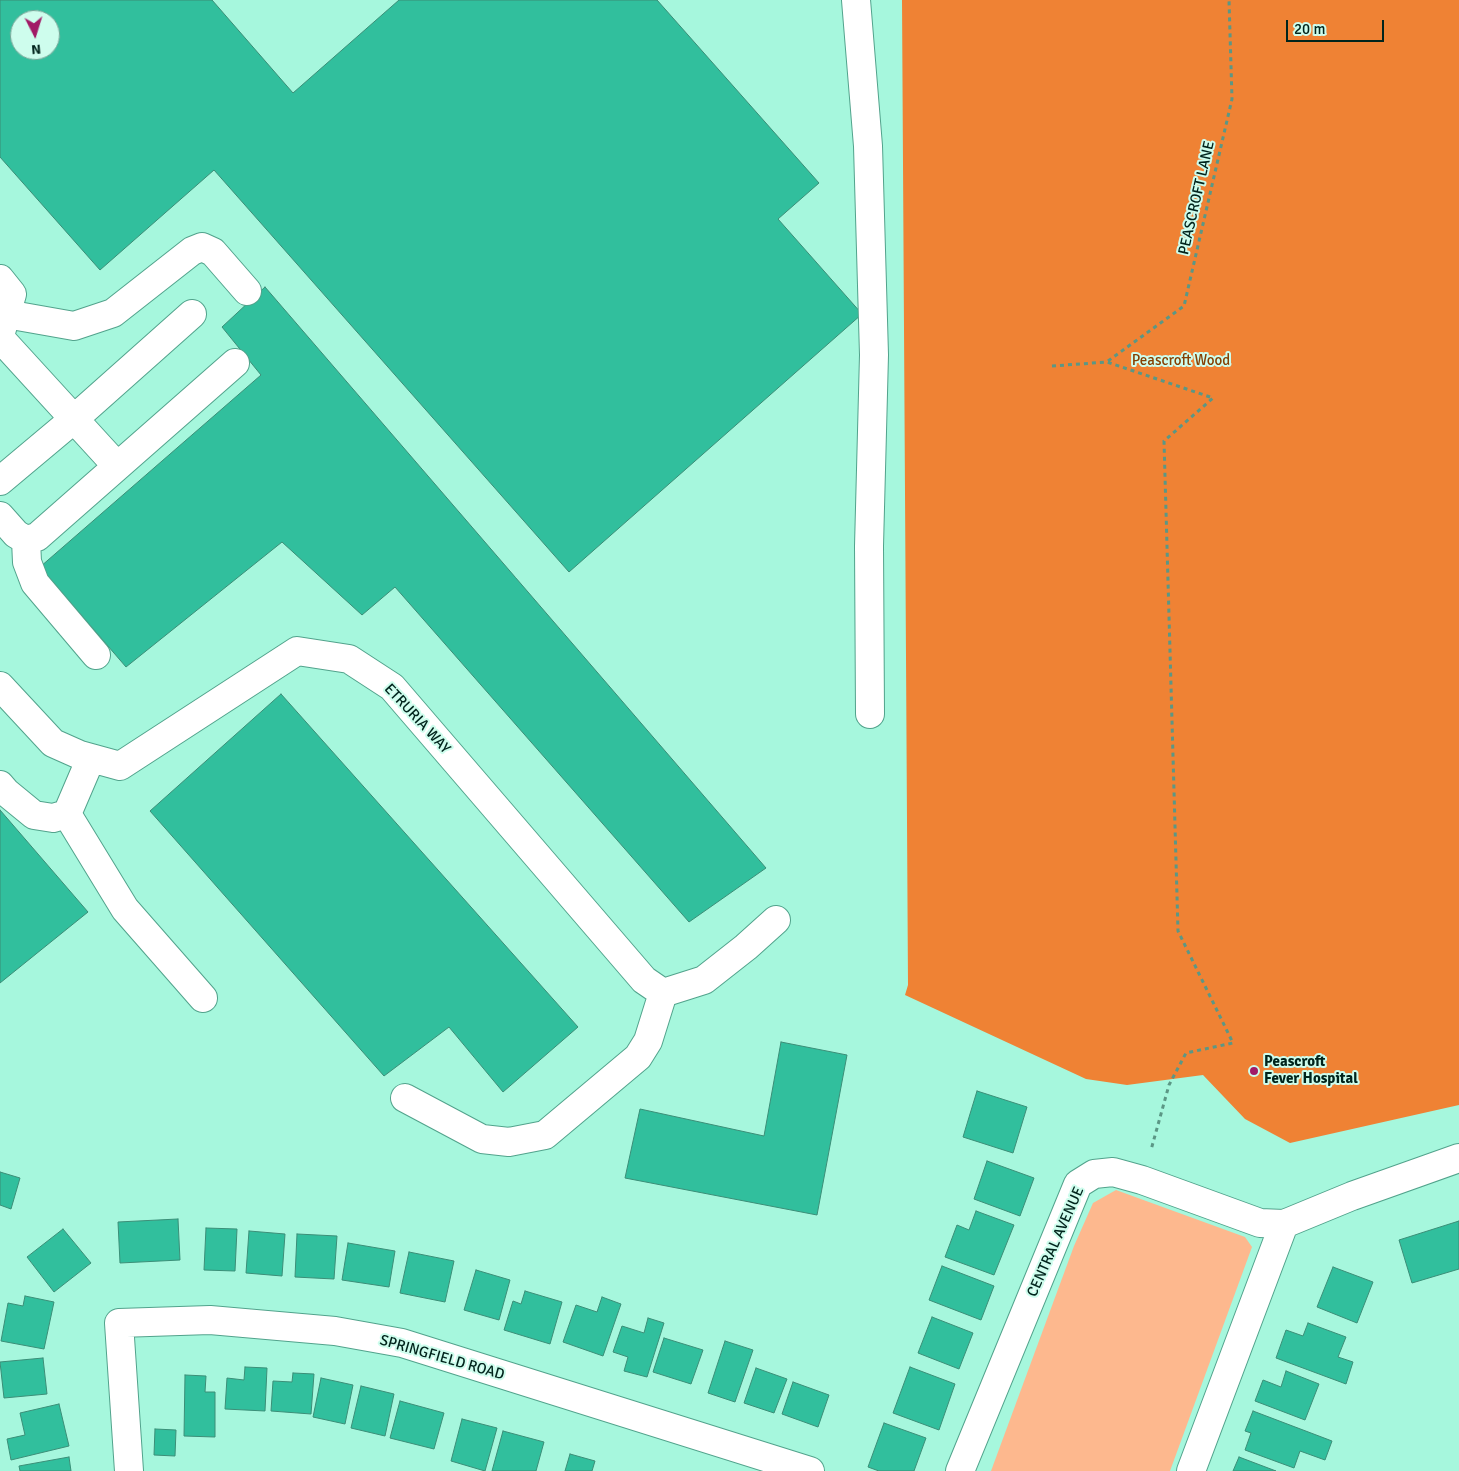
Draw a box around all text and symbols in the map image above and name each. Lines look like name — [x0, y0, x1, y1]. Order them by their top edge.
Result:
north arrow — [10, 10, 60, 60]
scale bar — [1289, 10, 1386, 42]
text: 20 m — [1294, 20, 1325, 38]
text: N — [31, 41, 42, 58]
street label: PEASCROFT LANE — [1175, 139, 1219, 257]
park label: Peascroft Wood — [1132, 352, 1230, 370]
street label: ETRURIA WAY — [380, 680, 454, 758]
place label: Peascroft Fever Hospital — [1264, 1053, 1358, 1088]
marker: Peascroft Fever Hospital — [1248, 1065, 1260, 1077]
street label: CENTRAL AVENUE — [1024, 1184, 1088, 1300]
street label: SPRINGFIELD ROAD — [378, 1332, 506, 1384]

